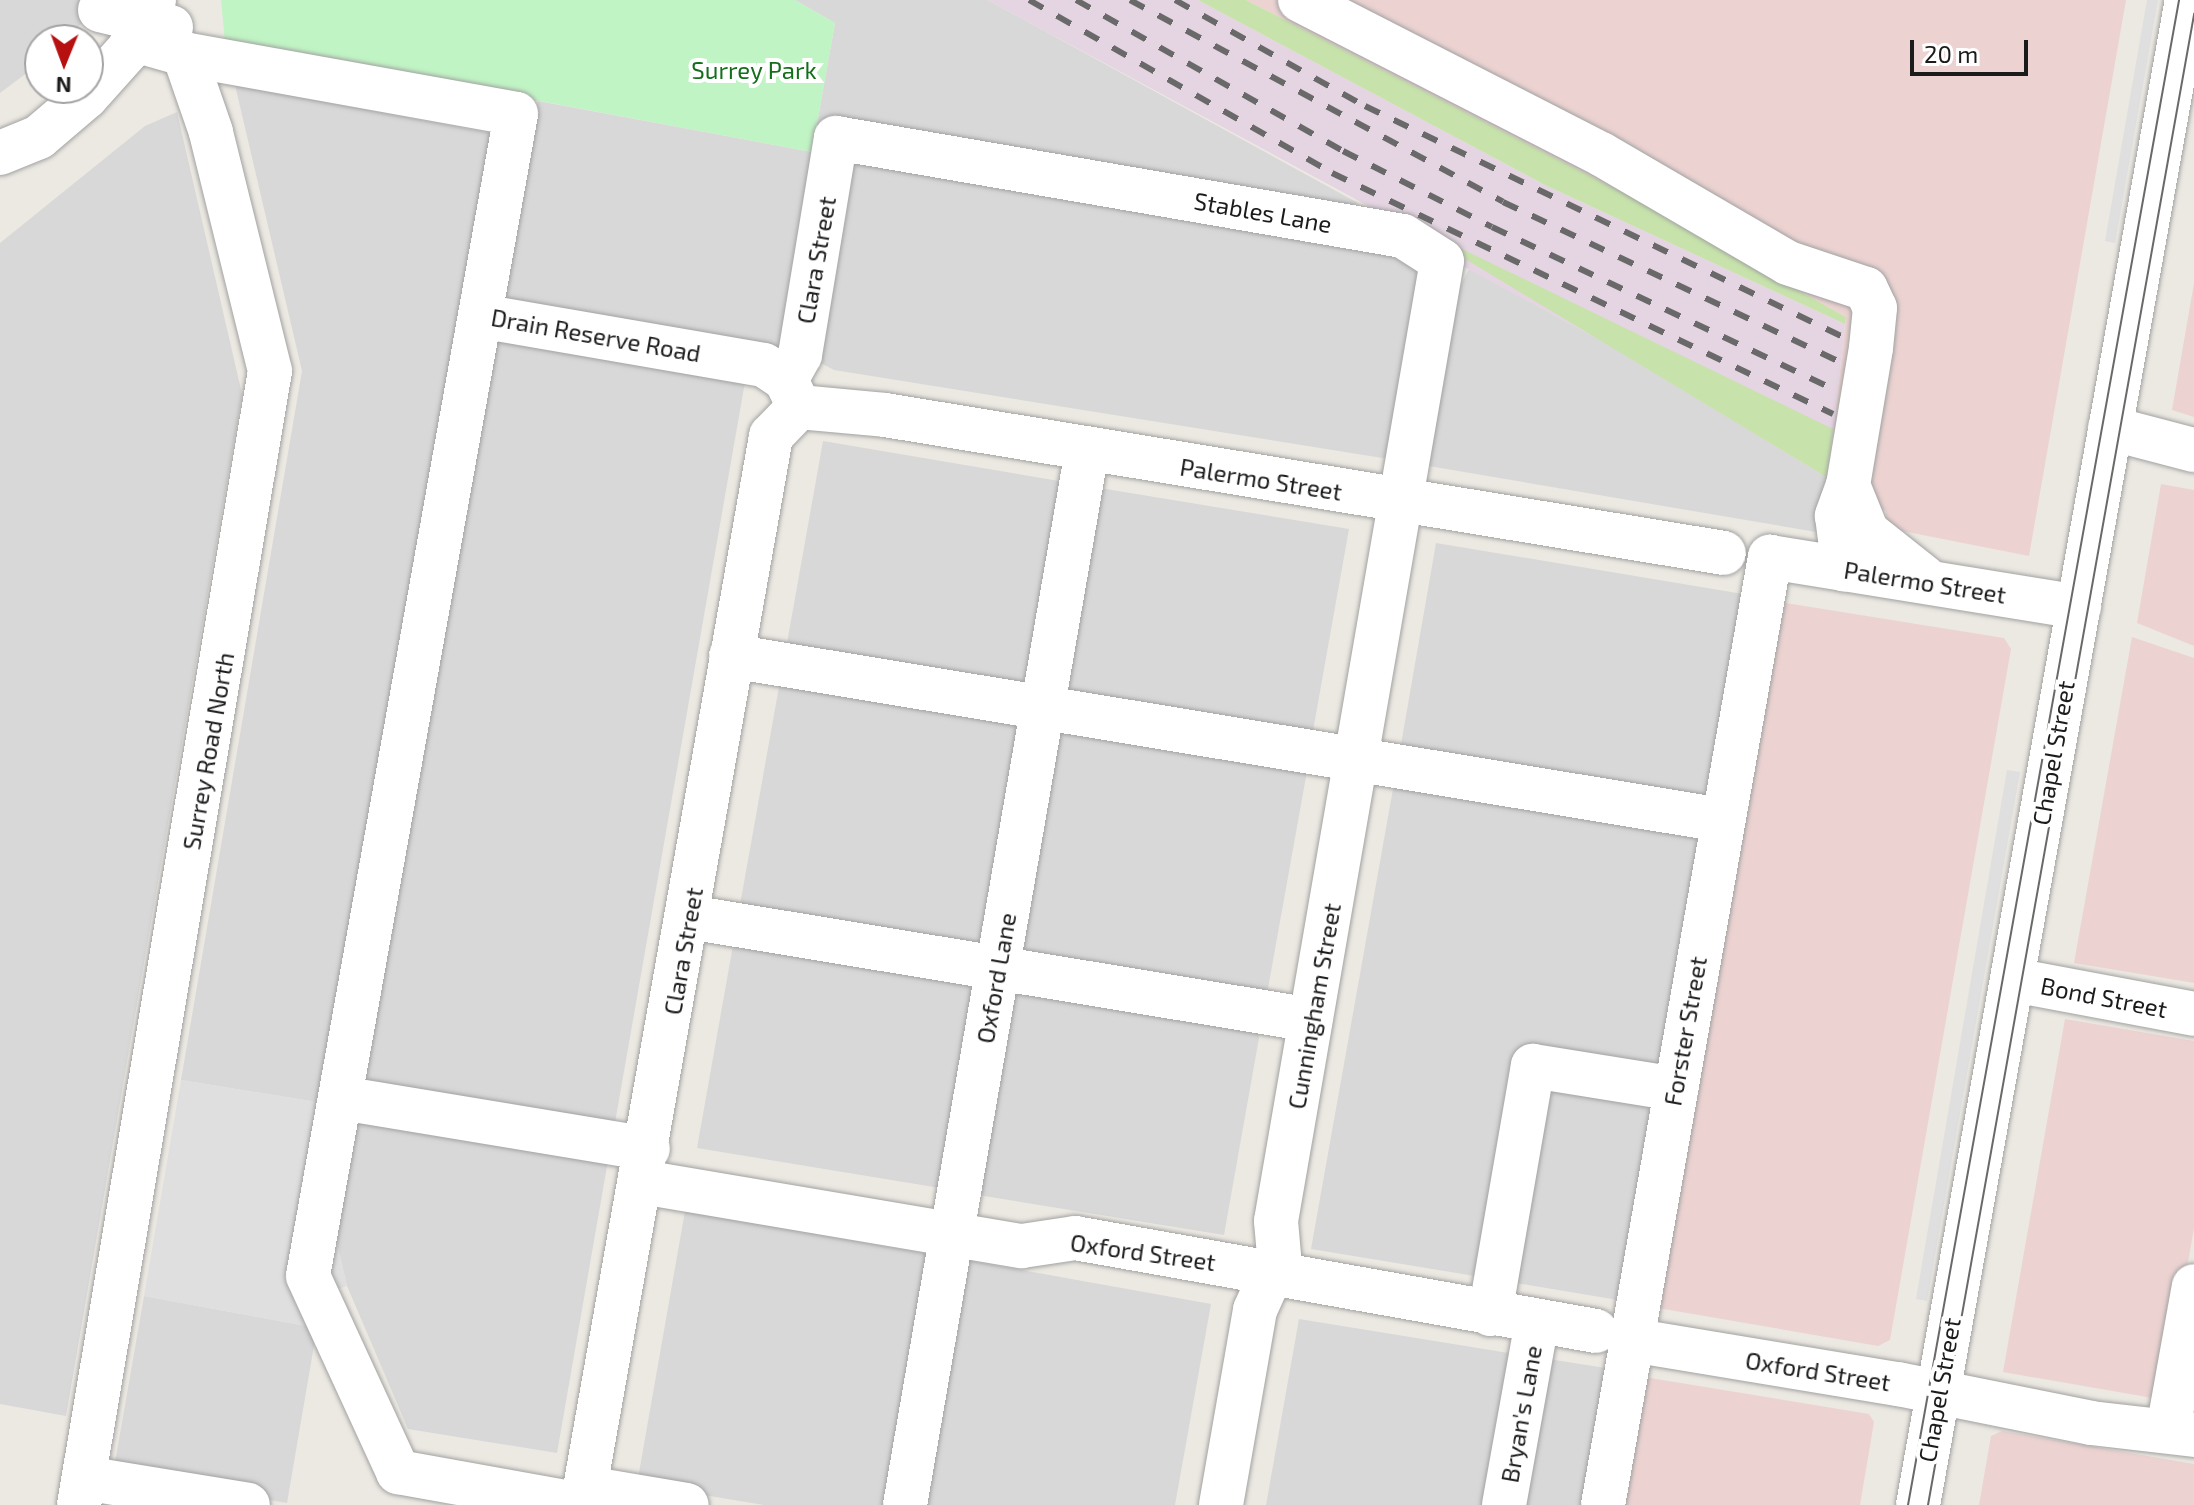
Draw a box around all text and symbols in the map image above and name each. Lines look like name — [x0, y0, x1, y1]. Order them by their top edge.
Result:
north arrow — [24, 24, 104, 104]
scale bar — [1914, 24, 2032, 74]
text: 20 m — [1924, 39, 1978, 68]
park label: Surrey Park — [691, 56, 817, 84]
text: N — [55, 73, 72, 99]
street label: Stables Lane — [1192, 186, 1334, 238]
street label: Clara Street — [791, 194, 841, 326]
street label: Drain Reserve Road — [489, 302, 703, 368]
street label: Palermo Street — [1178, 452, 1344, 506]
street label: Palermo Street — [1842, 555, 2008, 609]
street label: Surrey Road North — [176, 650, 240, 852]
street label: Chapel Street — [2026, 678, 2080, 828]
street label: Clara Street — [658, 885, 708, 1017]
street label: Cunningham Street — [1282, 901, 1346, 1111]
street label: Oxford Lane — [970, 910, 1022, 1046]
street label: Forster Street — [1658, 954, 1712, 1108]
street label: Bond Street — [2038, 971, 2170, 1023]
street label: Oxford Street — [1068, 1228, 1218, 1276]
street label: Chapel Street — [1912, 1315, 1966, 1465]
street label: Bryan's Lane — [1495, 1343, 1547, 1485]
street label: Oxford Street — [1743, 1345, 1893, 1397]

